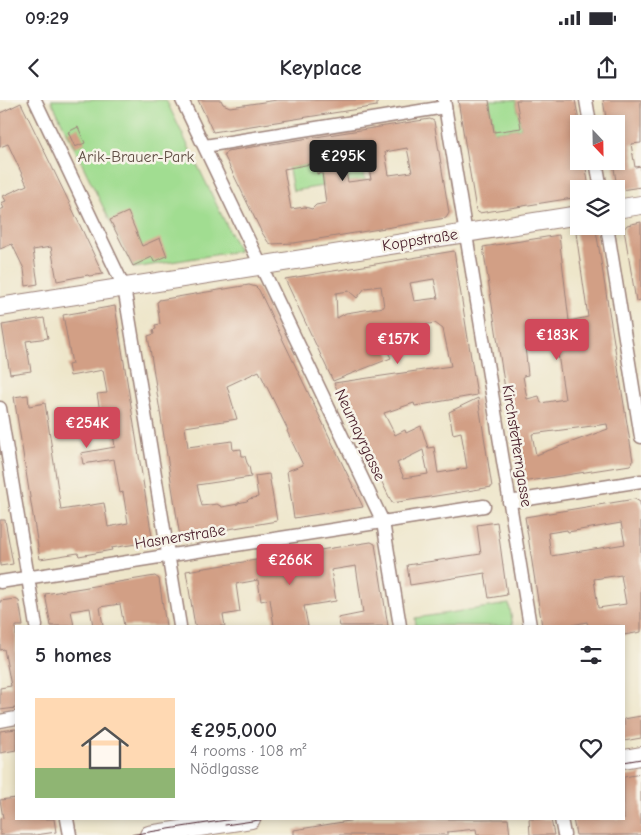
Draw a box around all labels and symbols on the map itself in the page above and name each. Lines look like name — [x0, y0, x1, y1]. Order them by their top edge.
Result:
north arrow — [570, 115, 625, 170]
pin: €295K — [308, 139, 378, 182]
park label: Arik-Brauer-Park — [78, 148, 195, 166]
street label: Koppstraße — [381, 225, 459, 255]
pin: €183K — [522, 318, 592, 361]
pin: €157K — [363, 322, 433, 365]
street label: Kirchstetterngasse — [498, 384, 536, 508]
street label: Neumayrgasse — [331, 386, 389, 484]
pin: €254K — [52, 406, 122, 449]
street label: Hasnerstraße — [133, 521, 227, 553]
pin: €266K — [255, 544, 325, 586]

